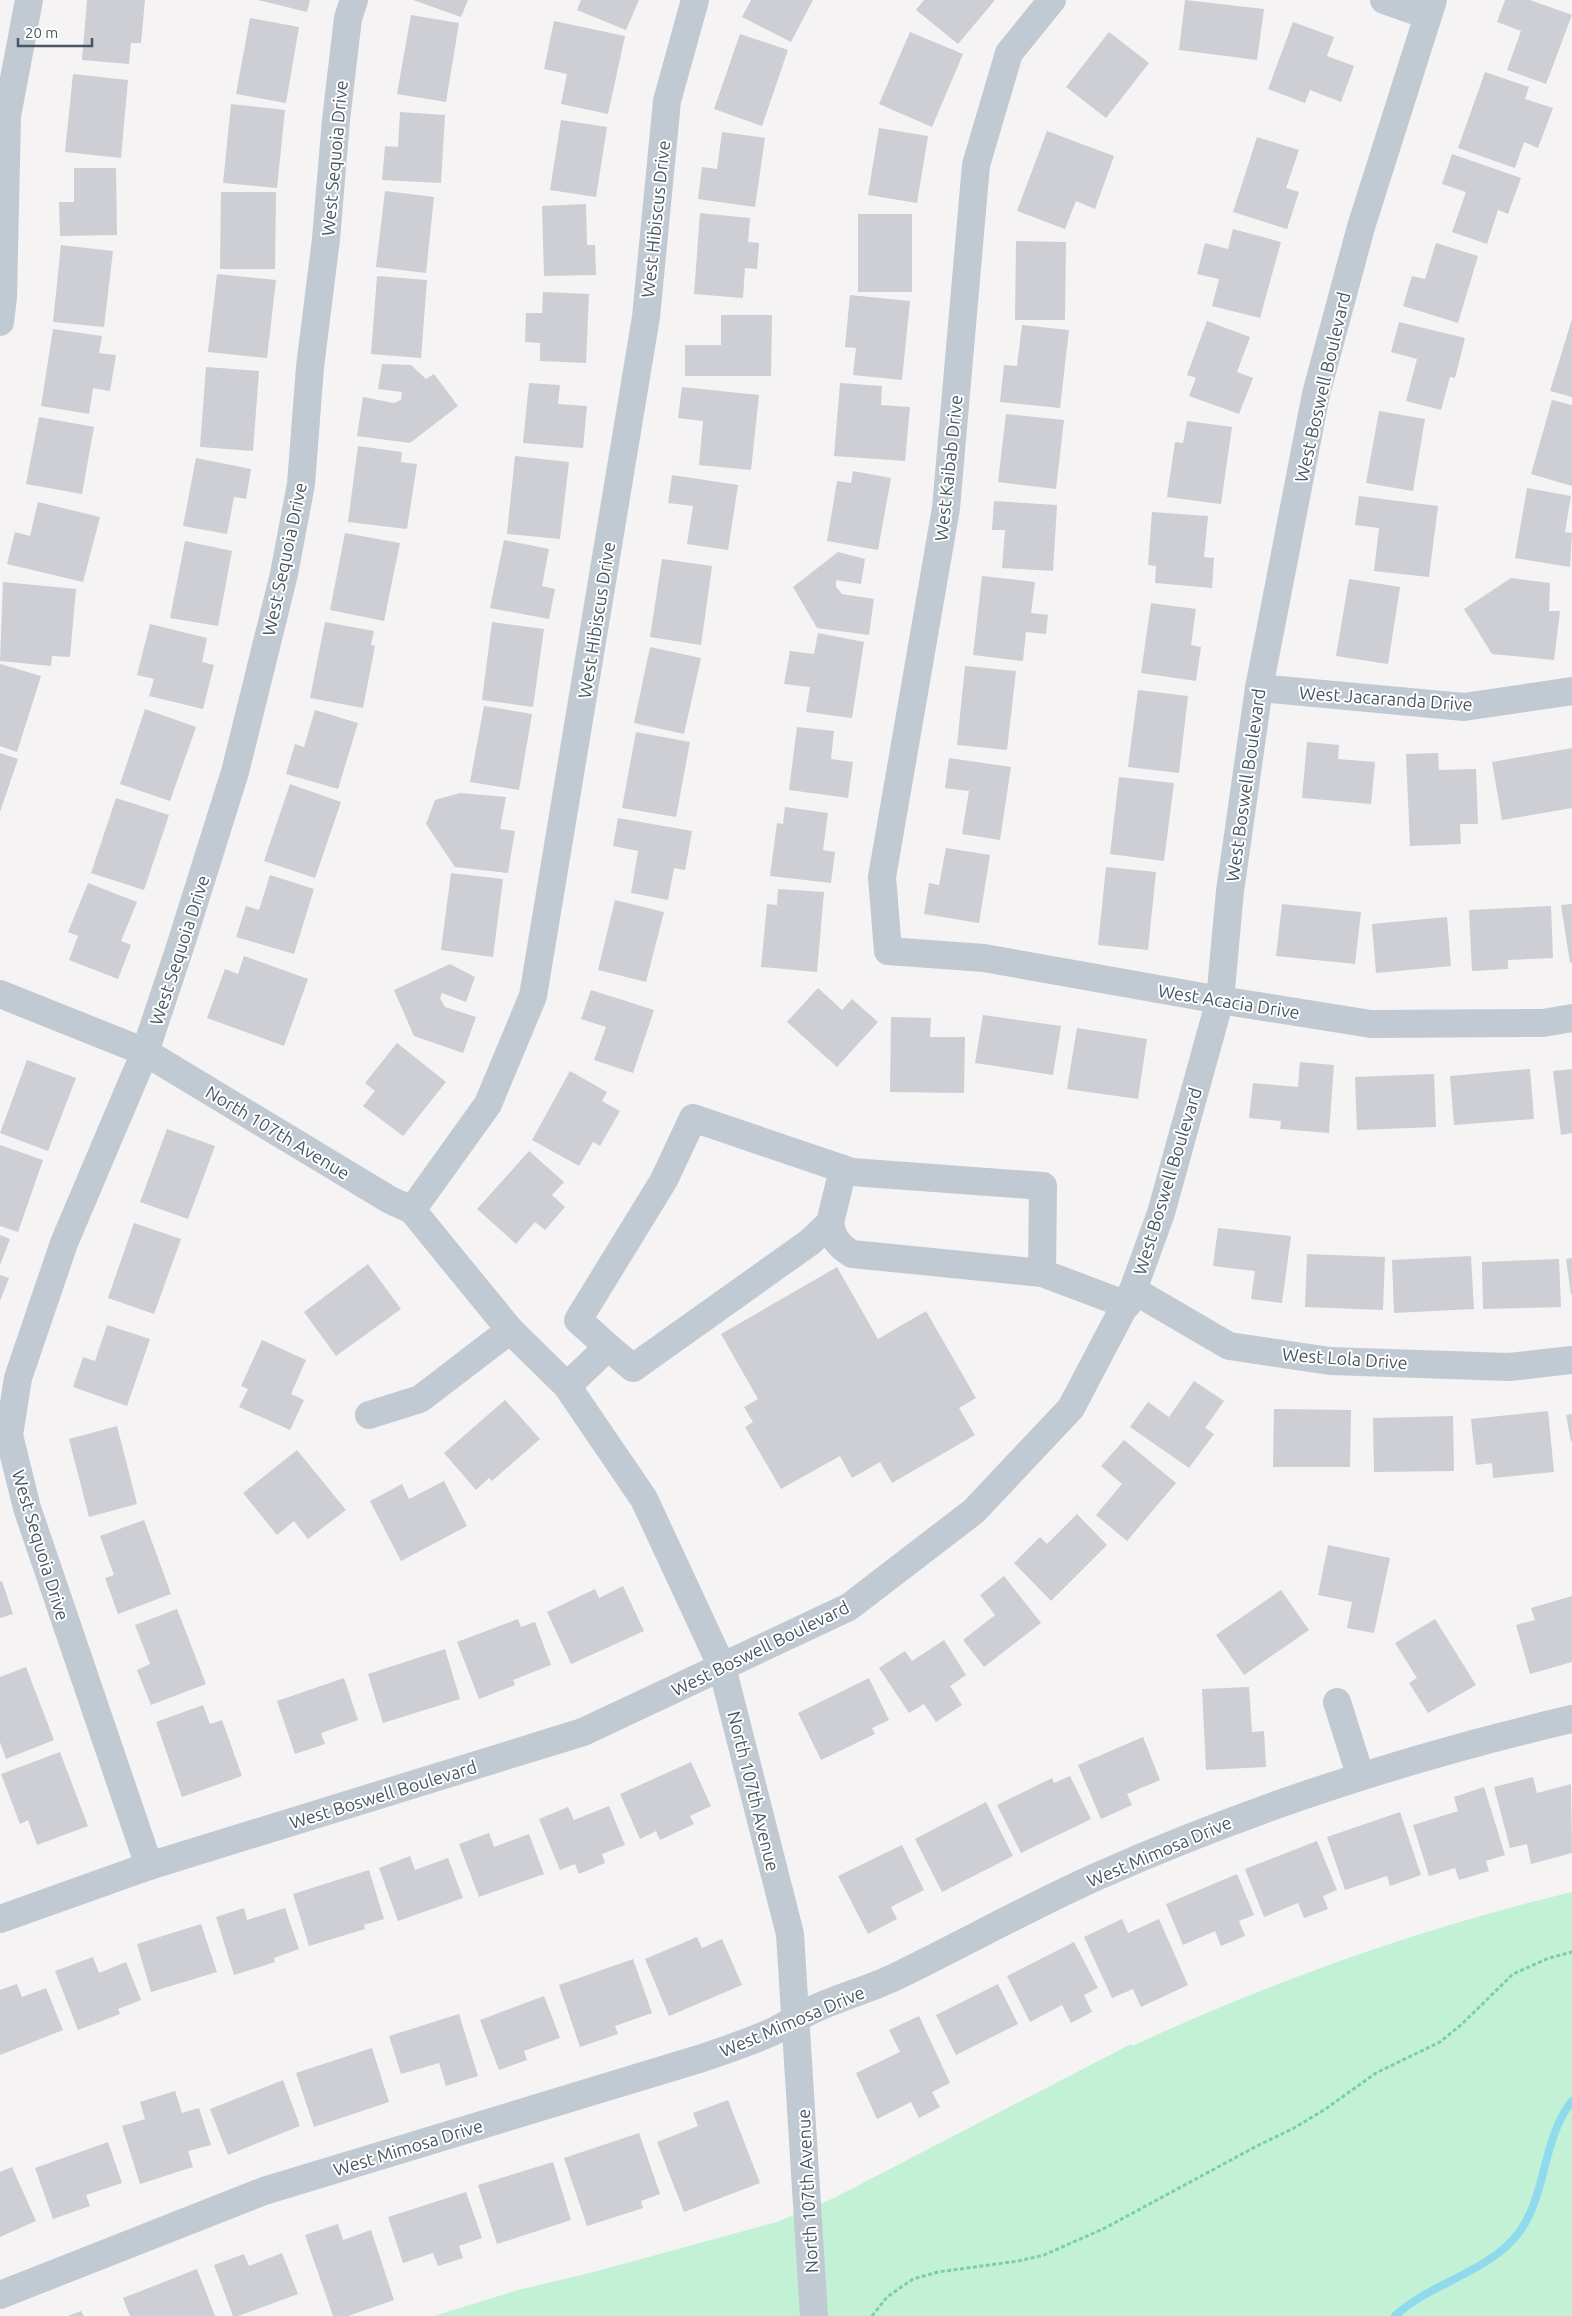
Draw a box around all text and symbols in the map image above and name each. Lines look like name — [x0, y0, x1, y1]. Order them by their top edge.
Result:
scale bar — [18, 15, 91, 47]
text: 20 m — [25, 24, 58, 41]
street label: West Sequoia Drive — [317, 79, 351, 237]
street label: West Hibiscus Drive — [637, 139, 673, 299]
street label: West Boswell Boulevard — [1290, 290, 1354, 484]
street label: West Kaibab Drive — [930, 394, 966, 542]
street label: West Sequoia Drive — [258, 480, 310, 638]
street label: West Hibiscus Drive — [574, 540, 618, 700]
street label: West Jacaranda Drive — [1299, 682, 1473, 714]
street label: West Boswell Boulevard — [1222, 687, 1268, 883]
street label: West Sequoia Drive — [145, 873, 213, 1027]
street label: West Acacia Drive — [1157, 980, 1301, 1022]
street label: North 107th Avenue — [202, 1081, 354, 1183]
street label: West Boswell Boulevard — [1129, 1085, 1205, 1277]
street label: West Lola Drive — [1282, 1344, 1408, 1372]
street label: West Sequoia Drive — [9, 1467, 73, 1623]
street label: West Boswell Boulevard — [668, 1596, 852, 1700]
street label: North 107th Avenue — [724, 1709, 784, 1873]
street label: West Boswell Boulevard — [287, 1756, 479, 1832]
street label: West Mimosa Drive — [1084, 1811, 1234, 1891]
street label: West Mimosa Drive — [717, 1981, 867, 2061]
street label: North 107th Avenue — [793, 2108, 821, 2274]
street label: West Mimosa Drive — [331, 2115, 485, 2179]

